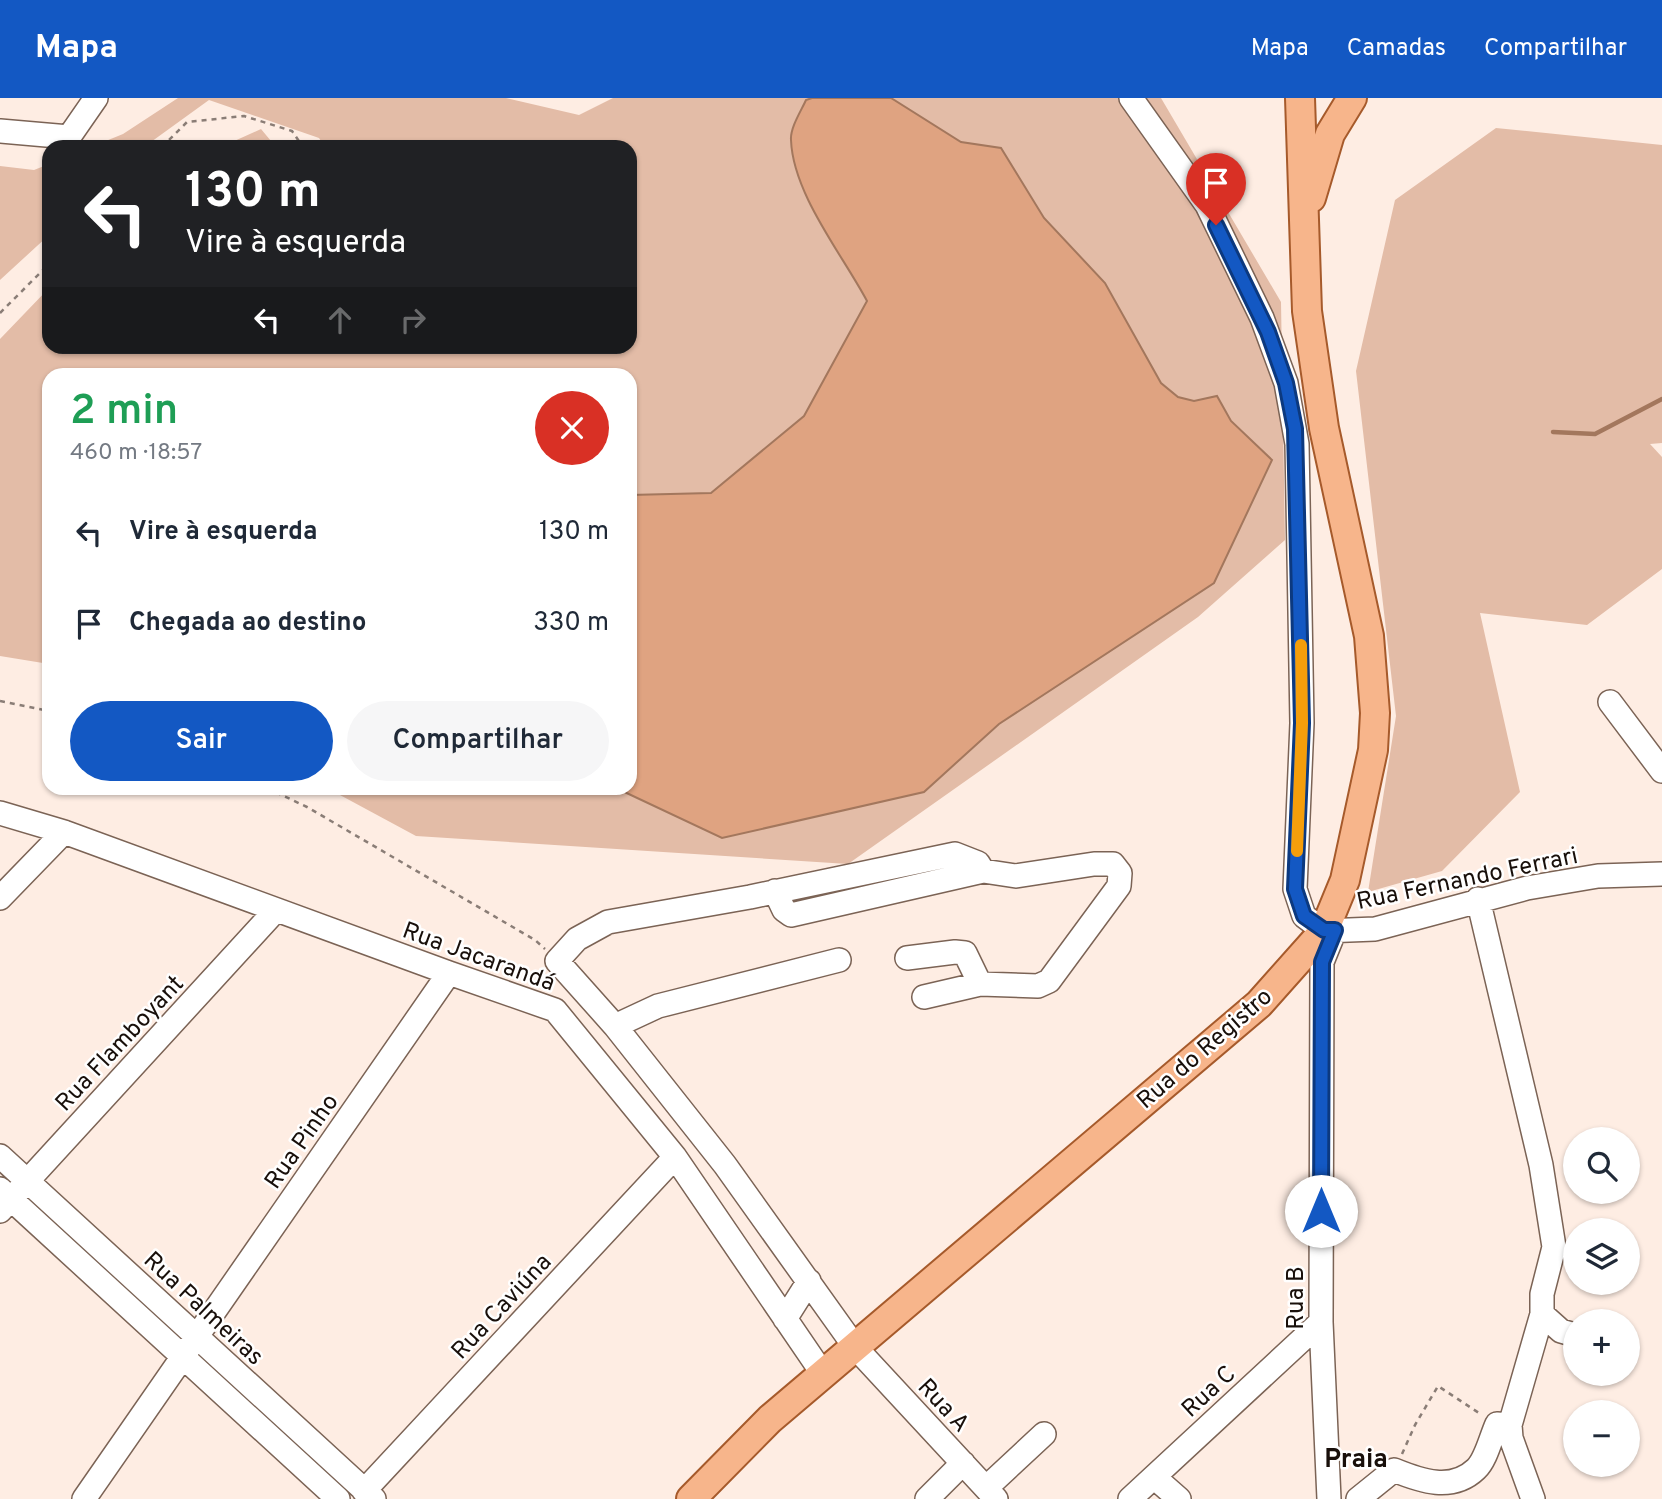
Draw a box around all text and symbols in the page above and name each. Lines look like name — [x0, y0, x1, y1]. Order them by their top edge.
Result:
text: Mapa — [35, 28, 118, 70]
text: Mapa — [1251, 34, 1309, 64]
text: Camadas — [1347, 34, 1446, 64]
text: Compartilhar — [1484, 34, 1627, 64]
pin — [1186, 153, 1246, 225]
text: 130 m — [185, 163, 321, 225]
icon: arrive — [1197, 164, 1235, 202]
icon: left — [70, 168, 161, 259]
text: Vire à esquerda — [185, 224, 406, 264]
icon: left — [248, 301, 286, 339]
icon: ahead — [321, 301, 359, 339]
icon: right — [394, 301, 432, 339]
text: 2 min — [70, 386, 178, 439]
button: close — [535, 391, 609, 465]
text: 460 m · 18:57 — [70, 439, 202, 468]
icon: left — [70, 514, 108, 552]
text: Vire à esquerda — [129, 516, 317, 549]
text: 130 m — [539, 516, 609, 549]
icon: arrive — [70, 605, 108, 643]
text: Chegada ao destino — [129, 607, 366, 640]
text: 330 m — [533, 607, 609, 640]
button: Sair — [70, 701, 333, 781]
button: Compartilhar — [347, 701, 609, 781]
street label: Rua Fernando Ferrari — [1354, 842, 1581, 918]
street label: Rua Jacarandá — [398, 916, 559, 999]
street label: Rua Flamboyant — [50, 970, 191, 1119]
street label: Rua do Registro — [1131, 983, 1279, 1116]
street label: Rua Pinho — [259, 1089, 346, 1196]
map controls — [1563, 1127, 1640, 1477]
button: search — [1563, 1127, 1640, 1204]
position arrow — [1284, 1174, 1358, 1248]
button: layers — [1563, 1218, 1640, 1295]
street label: Rua Palmeiras — [136, 1246, 269, 1373]
street label: Rua Caviúna — [446, 1248, 559, 1367]
street label: Rua B — [1282, 1266, 1312, 1330]
button: + — [1563, 1309, 1640, 1386]
street label: Rua C — [1176, 1360, 1243, 1425]
street label: Rua A — [910, 1373, 975, 1440]
button: − — [1563, 1400, 1640, 1477]
district label: Praia — [1324, 1444, 1388, 1477]

